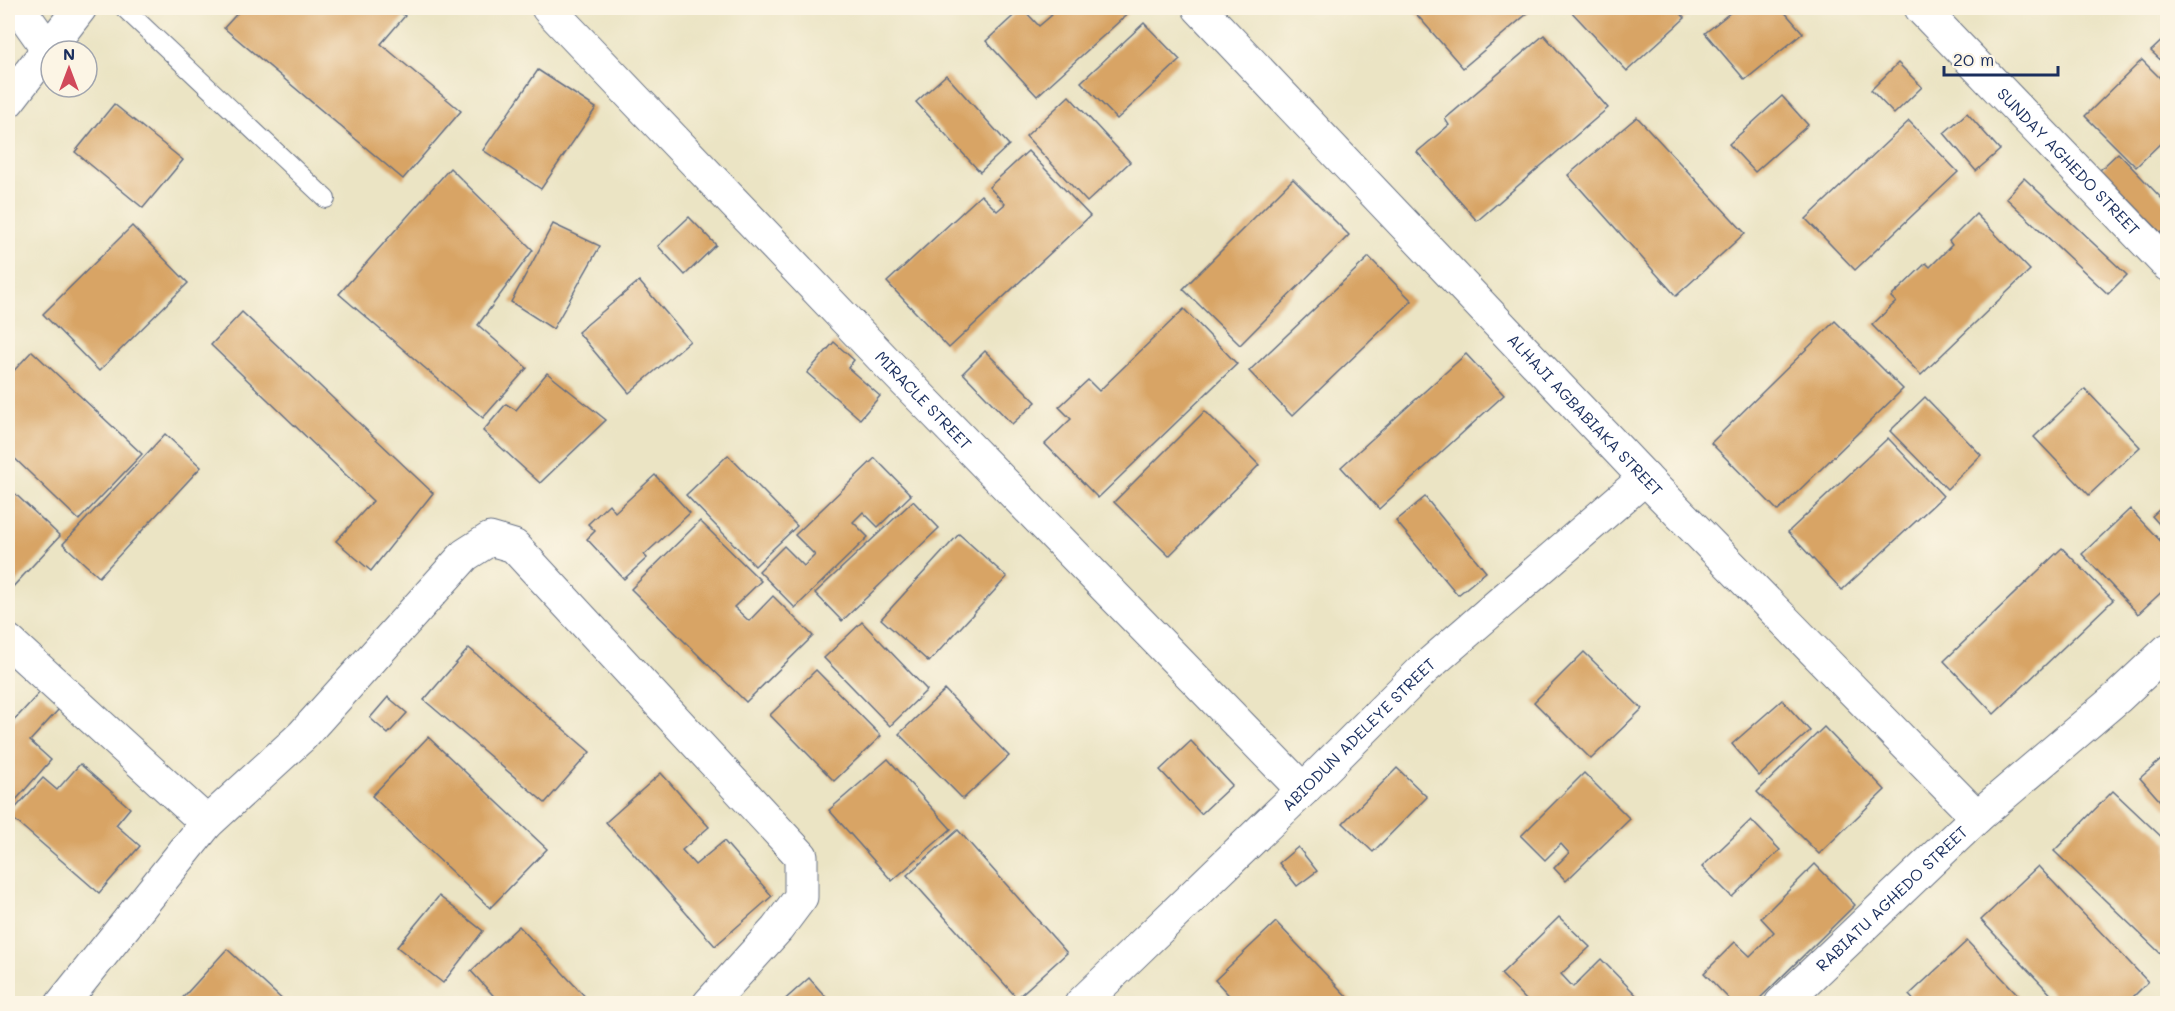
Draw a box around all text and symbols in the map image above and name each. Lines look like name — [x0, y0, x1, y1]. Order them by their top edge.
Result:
north arrow — [39, 39, 99, 99]
scale bar — [1944, 39, 2058, 77]
text: N — [63, 43, 75, 64]
text: 20 m — [1953, 47, 1994, 71]
street label: SUNDAY AGHEDO STREET — [1993, 83, 2145, 240]
street label: ALHAJI AGBABIAKA STREET — [1503, 329, 1668, 500]
street label: MIRACLE STREET — [871, 346, 977, 454]
street label: ABIODUN ADELEYE STREET — [1277, 653, 1439, 815]
street label: RABIATU AGHEDO STREET — [1811, 821, 1972, 975]

